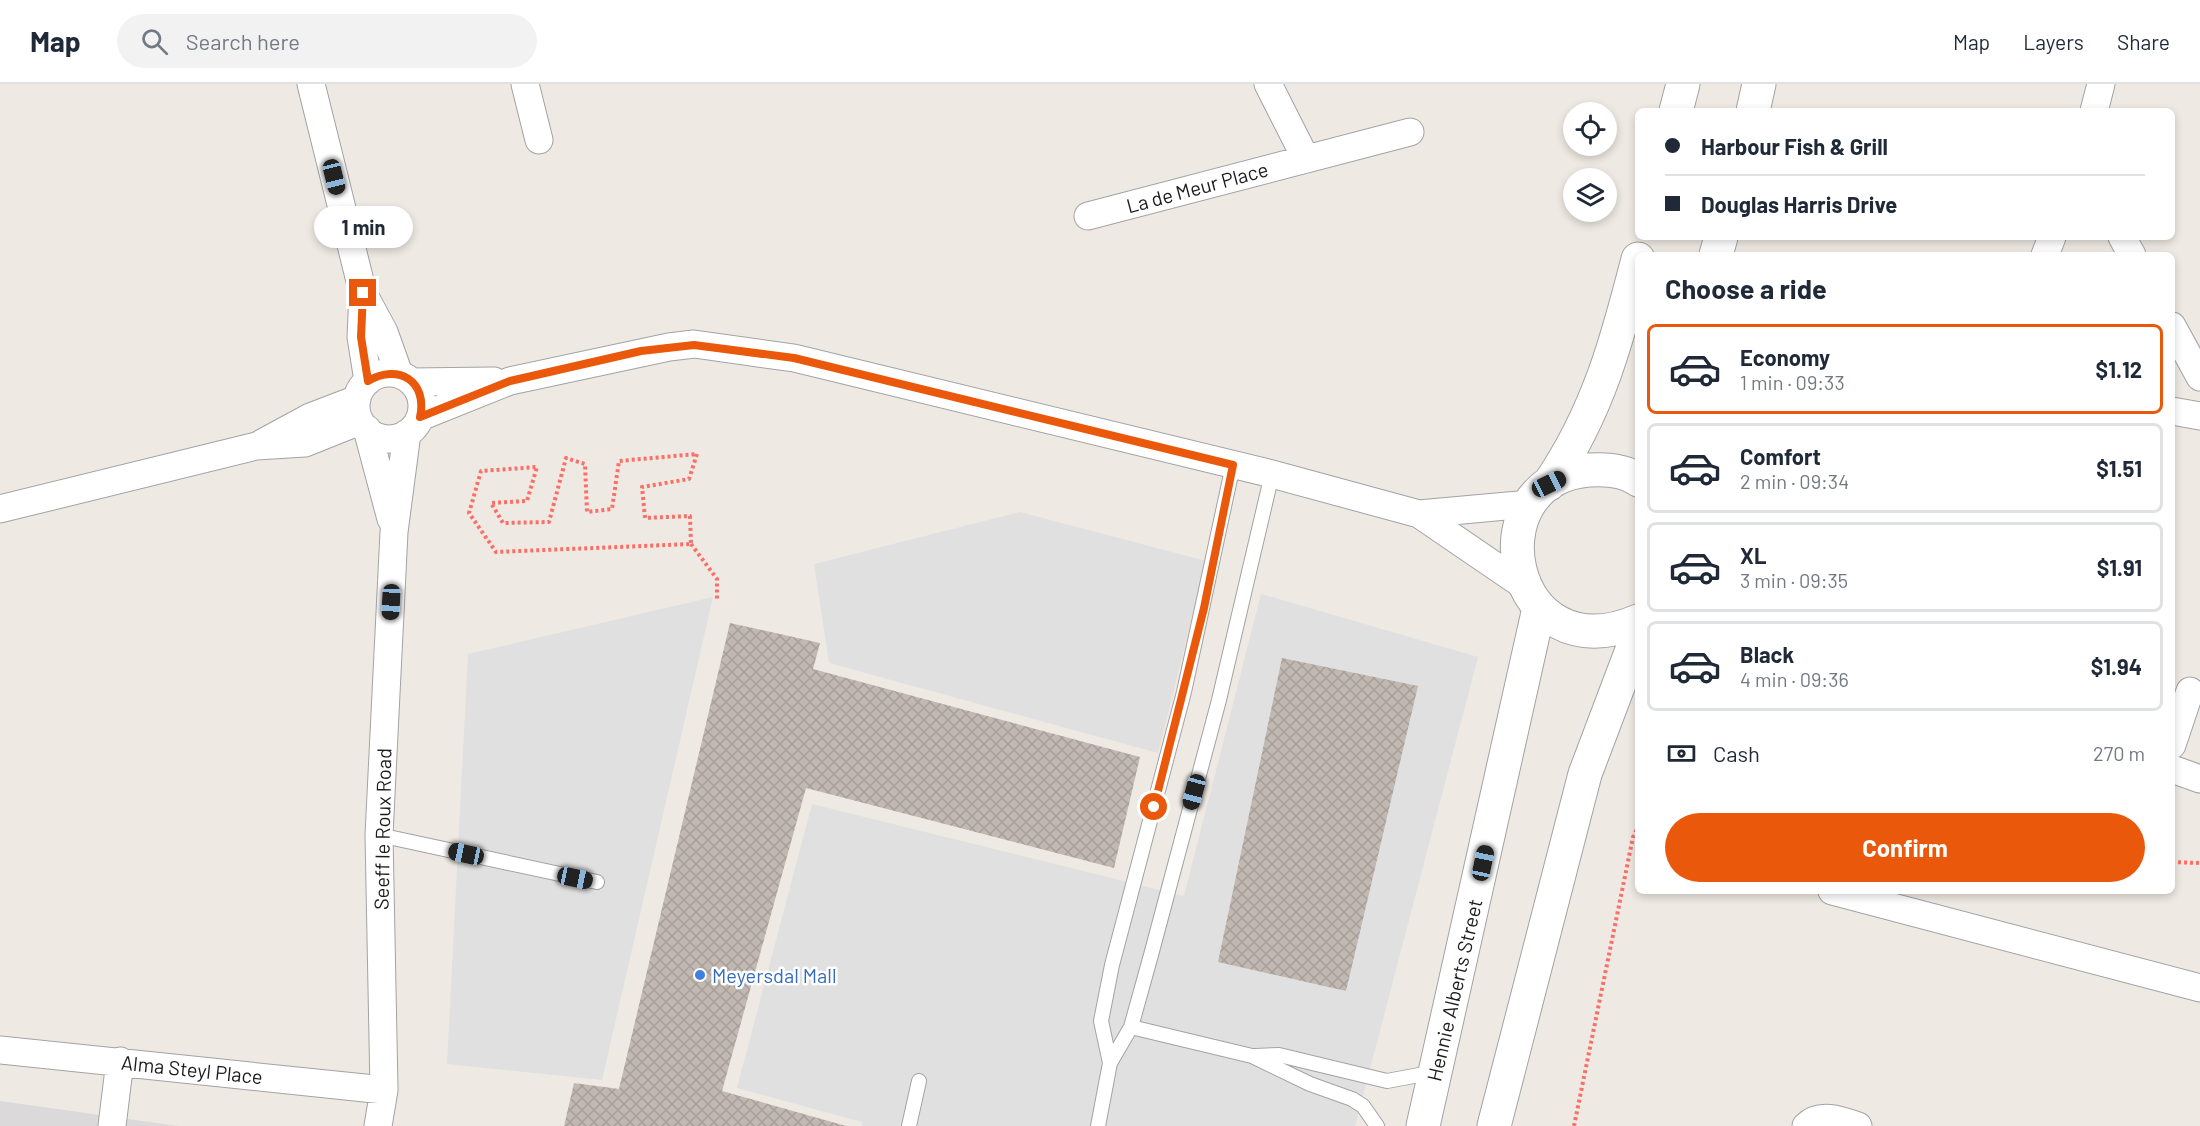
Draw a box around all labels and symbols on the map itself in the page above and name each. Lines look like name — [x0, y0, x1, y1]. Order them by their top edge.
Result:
car — [321, 157, 347, 197]
street label: La de Meur Place — [1123, 157, 1271, 217]
callout: 1 min — [314, 206, 412, 248]
route end — [349, 279, 376, 306]
car — [1529, 468, 1569, 500]
car — [381, 584, 401, 620]
street label: Seeff le Roux Road — [369, 748, 395, 910]
car — [1181, 772, 1207, 812]
route start — [1140, 793, 1167, 820]
car — [447, 841, 485, 867]
car — [1470, 844, 1496, 882]
car — [556, 865, 594, 891]
street label: Hennie Alberts Street — [1421, 897, 1487, 1083]
place label: Meyersdal Mall — [712, 963, 837, 987]
marker: Meyersdal Mall — [693, 968, 707, 982]
street label: Alma Steyl Place — [120, 1050, 264, 1088]

